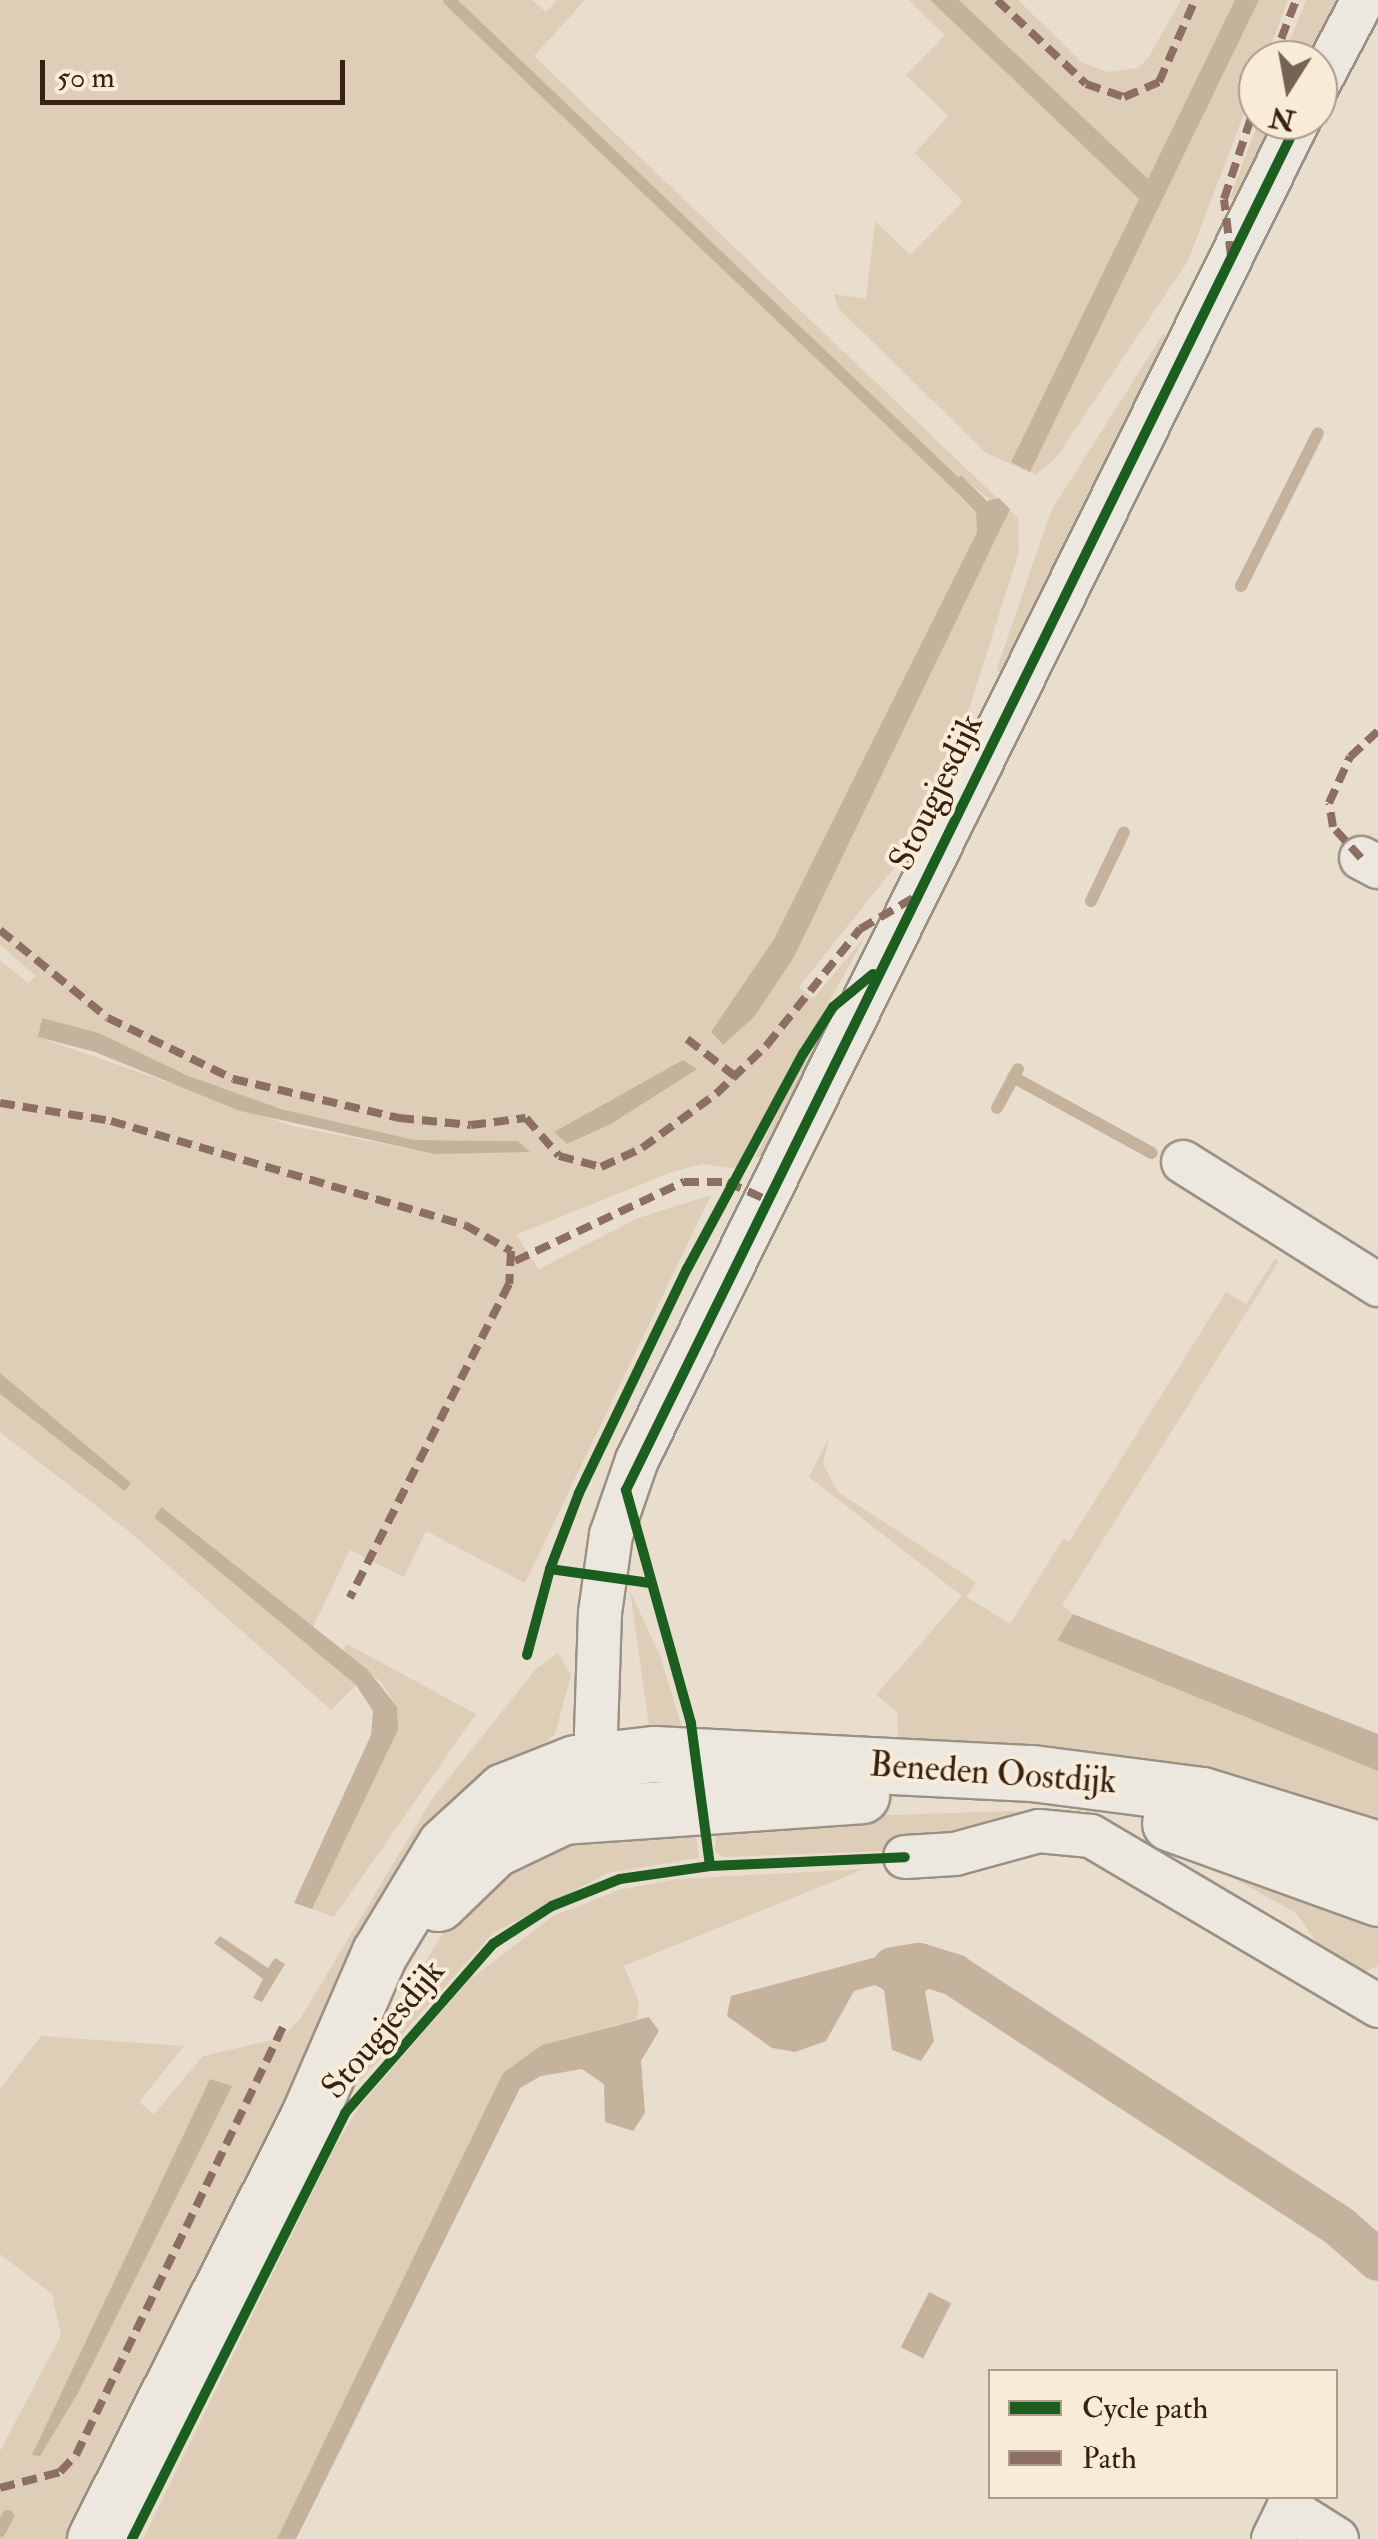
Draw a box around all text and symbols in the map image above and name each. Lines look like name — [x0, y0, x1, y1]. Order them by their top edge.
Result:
scale bar — [45, 40, 350, 102]
north arrow — [1238, 40, 1338, 140]
text: 50 m — [57, 59, 115, 96]
text: N — [1267, 98, 1298, 138]
street label: Stougjesdijk — [880, 707, 992, 877]
street label: Beneden Oostdijk — [868, 1743, 1118, 1803]
street label: Stougjesdijk — [313, 1951, 453, 2107]
legend — [988, 2369, 1338, 2499]
text: Cycle path — [1082, 2390, 1208, 2427]
text: Path — [1082, 2440, 1137, 2477]

